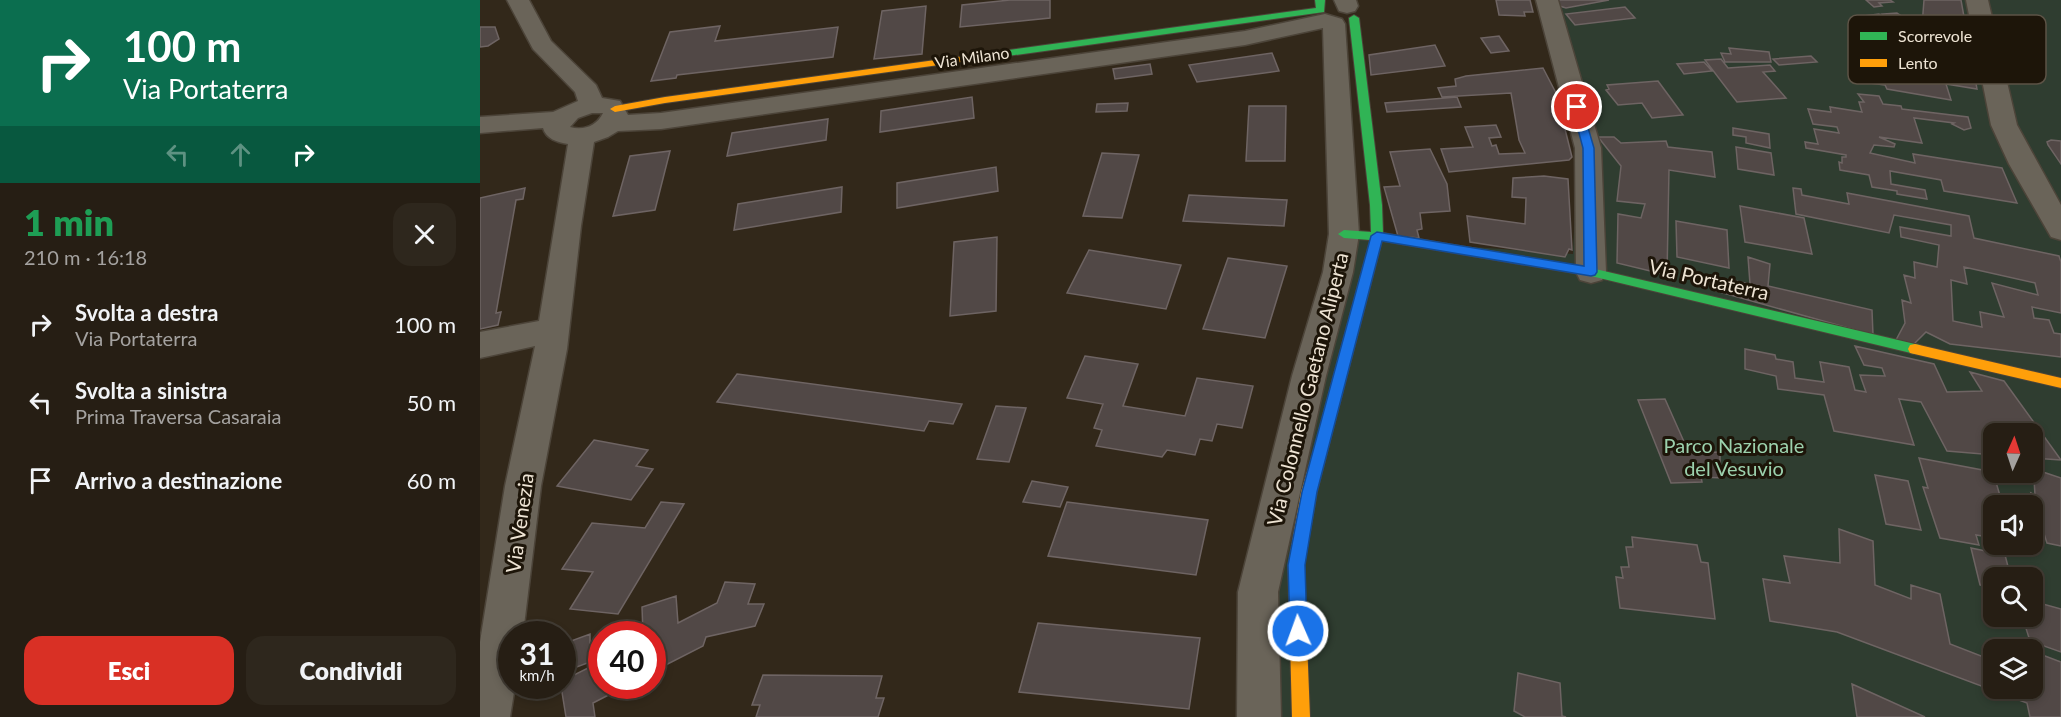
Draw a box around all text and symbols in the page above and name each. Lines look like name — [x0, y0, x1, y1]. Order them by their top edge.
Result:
legend — [1848, 15, 2046, 84]
text: 100 m — [123, 21, 241, 71]
icon: right — [24, 24, 102, 102]
text: Scorrevole — [1898, 26, 1972, 45]
street label: Via Milano — [934, 42, 1010, 72]
text: Lento — [1898, 53, 1938, 72]
text: Via Portaterra — [123, 72, 288, 105]
pin — [1551, 81, 1602, 132]
icon: arrive — [1560, 90, 1593, 123]
icon: left — [161, 138, 194, 171]
icon: ahead — [224, 138, 257, 171]
icon: right — [287, 138, 320, 171]
text: 1 min — [24, 200, 114, 244]
button: close — [393, 203, 456, 266]
text: 210 m · 16:18 — [24, 245, 147, 269]
street label: Via Colonnello Gaetano Aliperta — [1261, 250, 1353, 528]
street label: Via Portaterra — [1647, 254, 1771, 304]
text: Svolta a destra — [75, 299, 218, 326]
icon: right — [24, 308, 57, 341]
text: 100 m — [394, 311, 456, 338]
text: Via Portaterra — [75, 326, 198, 350]
text: Svolta a sinistra — [75, 377, 227, 404]
icon: left — [24, 386, 57, 419]
text: 50 m — [407, 389, 456, 416]
text: Prima Traversa Casaraia — [75, 404, 282, 428]
north arrow — [1983, 423, 2043, 483]
map controls — [1983, 423, 2043, 699]
park label: Parco Nazionale del Vesuvio — [1664, 433, 1804, 480]
icon: arrive — [24, 464, 57, 497]
text: Arrivo a destinazione — [75, 467, 282, 494]
text: 60 m — [407, 467, 456, 494]
street label: Via Venezia — [500, 471, 538, 575]
button: sound — [1983, 495, 2043, 555]
button: search — [1983, 567, 2043, 627]
position arrow — [1266, 599, 1330, 663]
speed limit sign: 40 — [588, 621, 666, 699]
text: 31 — [520, 635, 554, 671]
button: Esci — [24, 636, 234, 705]
button: Condividi — [246, 636, 456, 705]
button: layers — [1983, 639, 2043, 699]
text: km/h — [519, 666, 555, 684]

